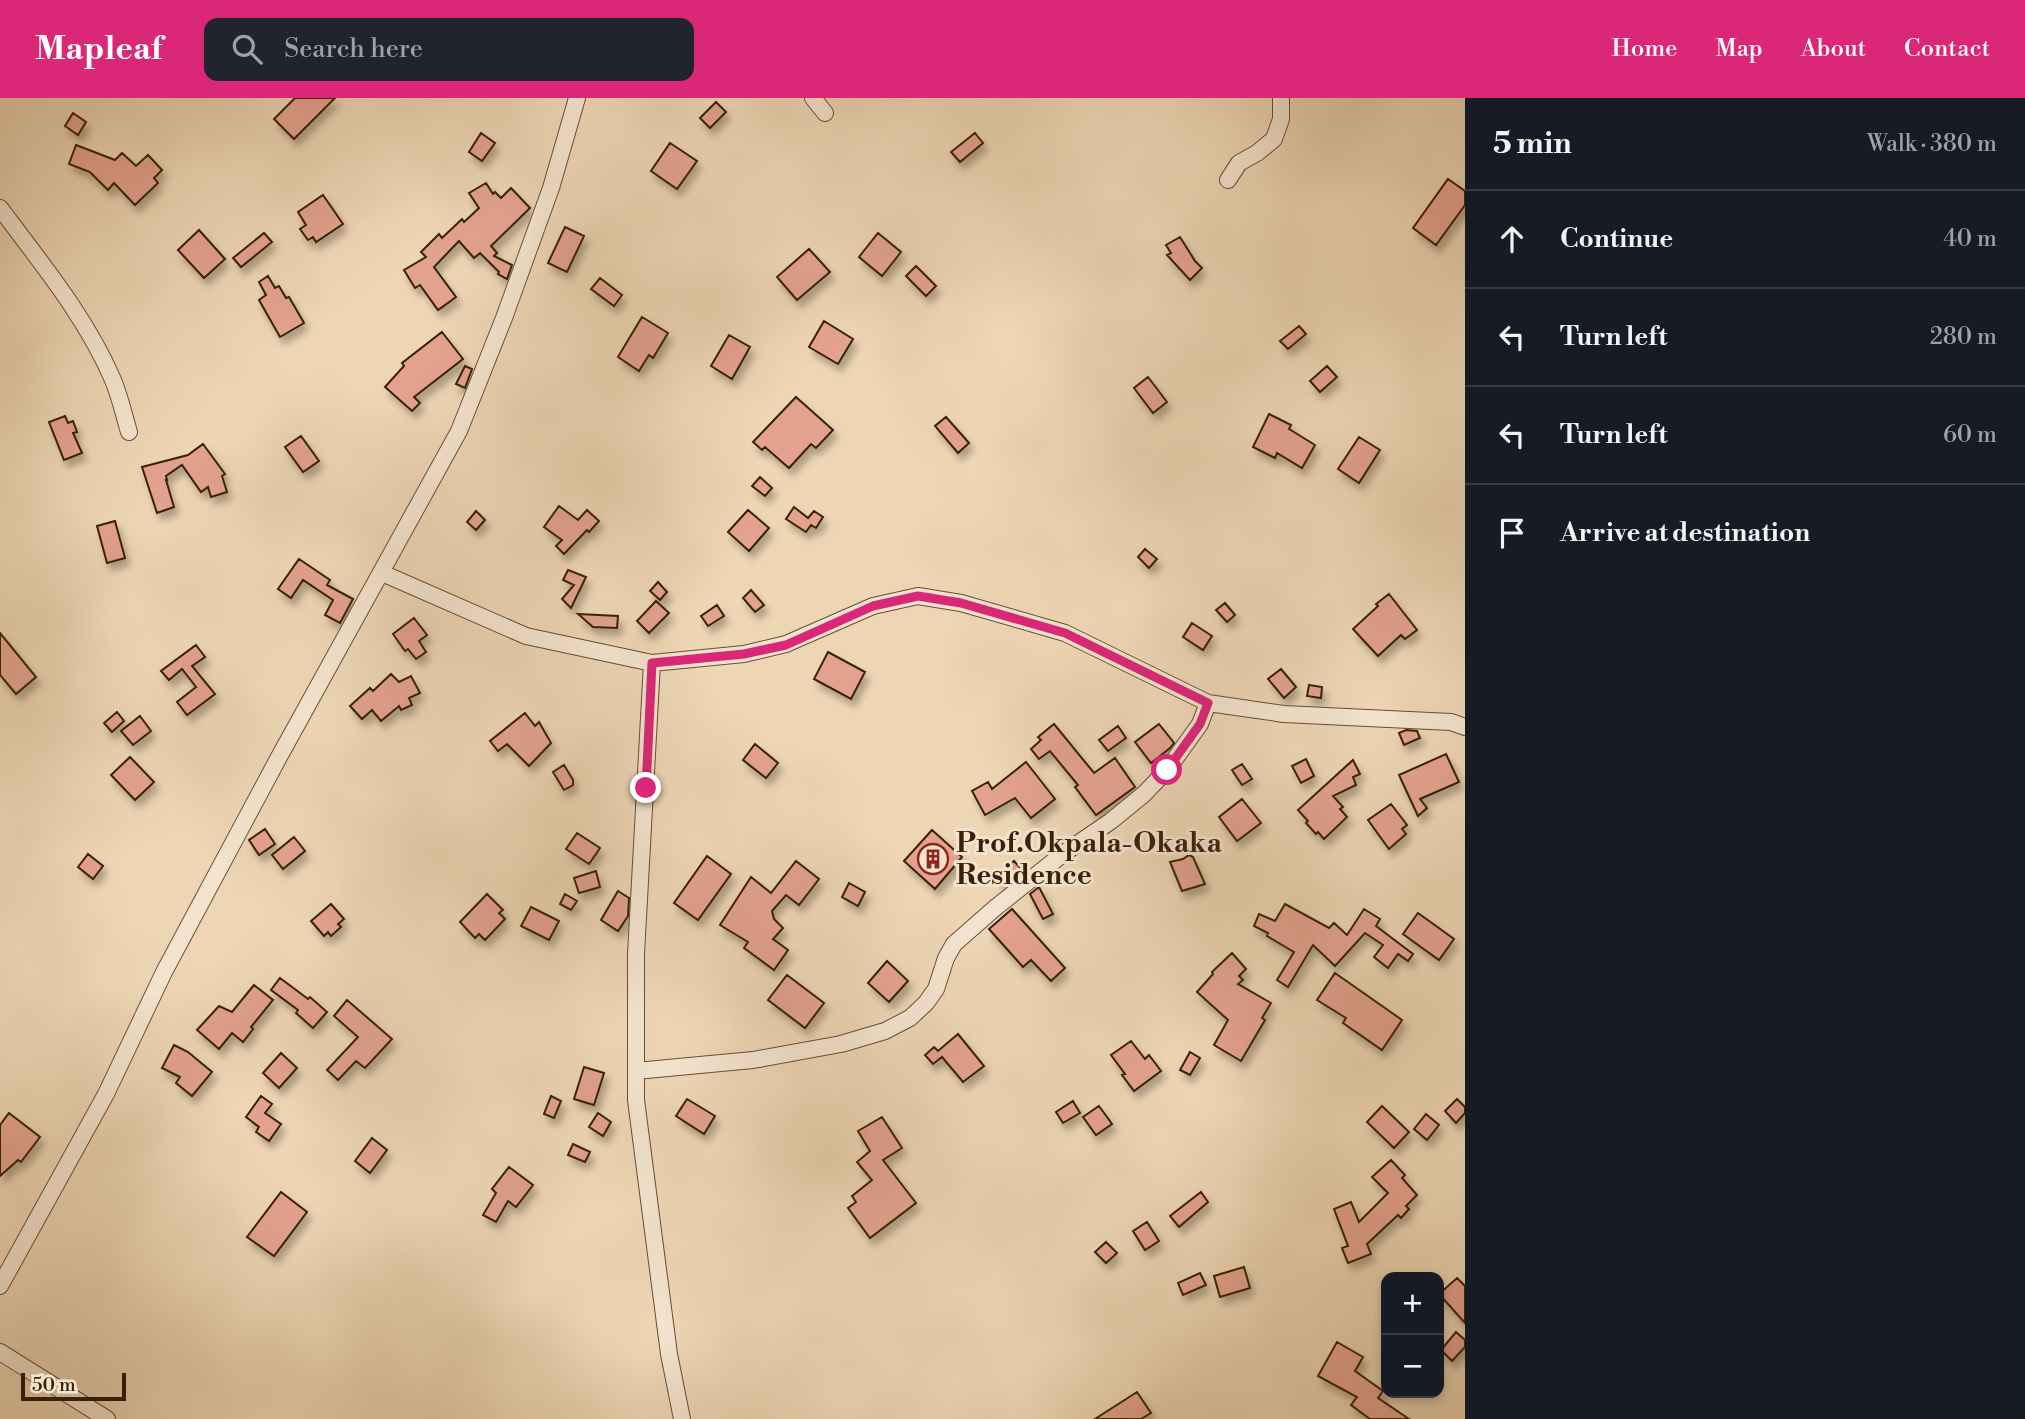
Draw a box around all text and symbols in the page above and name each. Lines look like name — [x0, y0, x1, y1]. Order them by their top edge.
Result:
search box — [204, 18, 694, 81]
text: Mapleaf — [35, 29, 162, 70]
icon: search — [228, 30, 266, 68]
text: Search here — [284, 33, 423, 65]
text: Home — [1612, 34, 1677, 64]
text: Map — [1715, 34, 1763, 64]
text: About — [1801, 34, 1866, 64]
text: Contact — [1904, 34, 1990, 64]
text: 5 min — [1493, 125, 1572, 163]
text: Walk · 380 m — [1867, 130, 1997, 158]
icon: ahead — [1493, 220, 1531, 258]
text: Continue — [1560, 223, 1673, 255]
text: 40 m — [1943, 225, 1997, 253]
icon: left — [1493, 318, 1531, 356]
text: Turn left — [1560, 321, 1668, 353]
text: 280 m — [1930, 323, 1997, 351]
icon: left — [1493, 416, 1531, 454]
text: Turn left — [1560, 419, 1668, 451]
text: 60 m — [1943, 421, 1997, 449]
icon: arrive — [1493, 514, 1531, 552]
text: Arrive at destination — [1560, 517, 1810, 549]
route start — [1151, 754, 1182, 785]
route end — [630, 772, 661, 803]
place label: Prof.Okpala-Okaka Residence — [956, 826, 1223, 893]
building icon: Prof.Okpala-Okaka Residence — [916, 842, 950, 876]
map controls — [1381, 1272, 1444, 1398]
button: + — [1381, 1272, 1444, 1335]
button: − — [1381, 1335, 1444, 1398]
scale bar — [21, 1370, 126, 1402]
text: 50 m — [32, 1373, 76, 1397]

